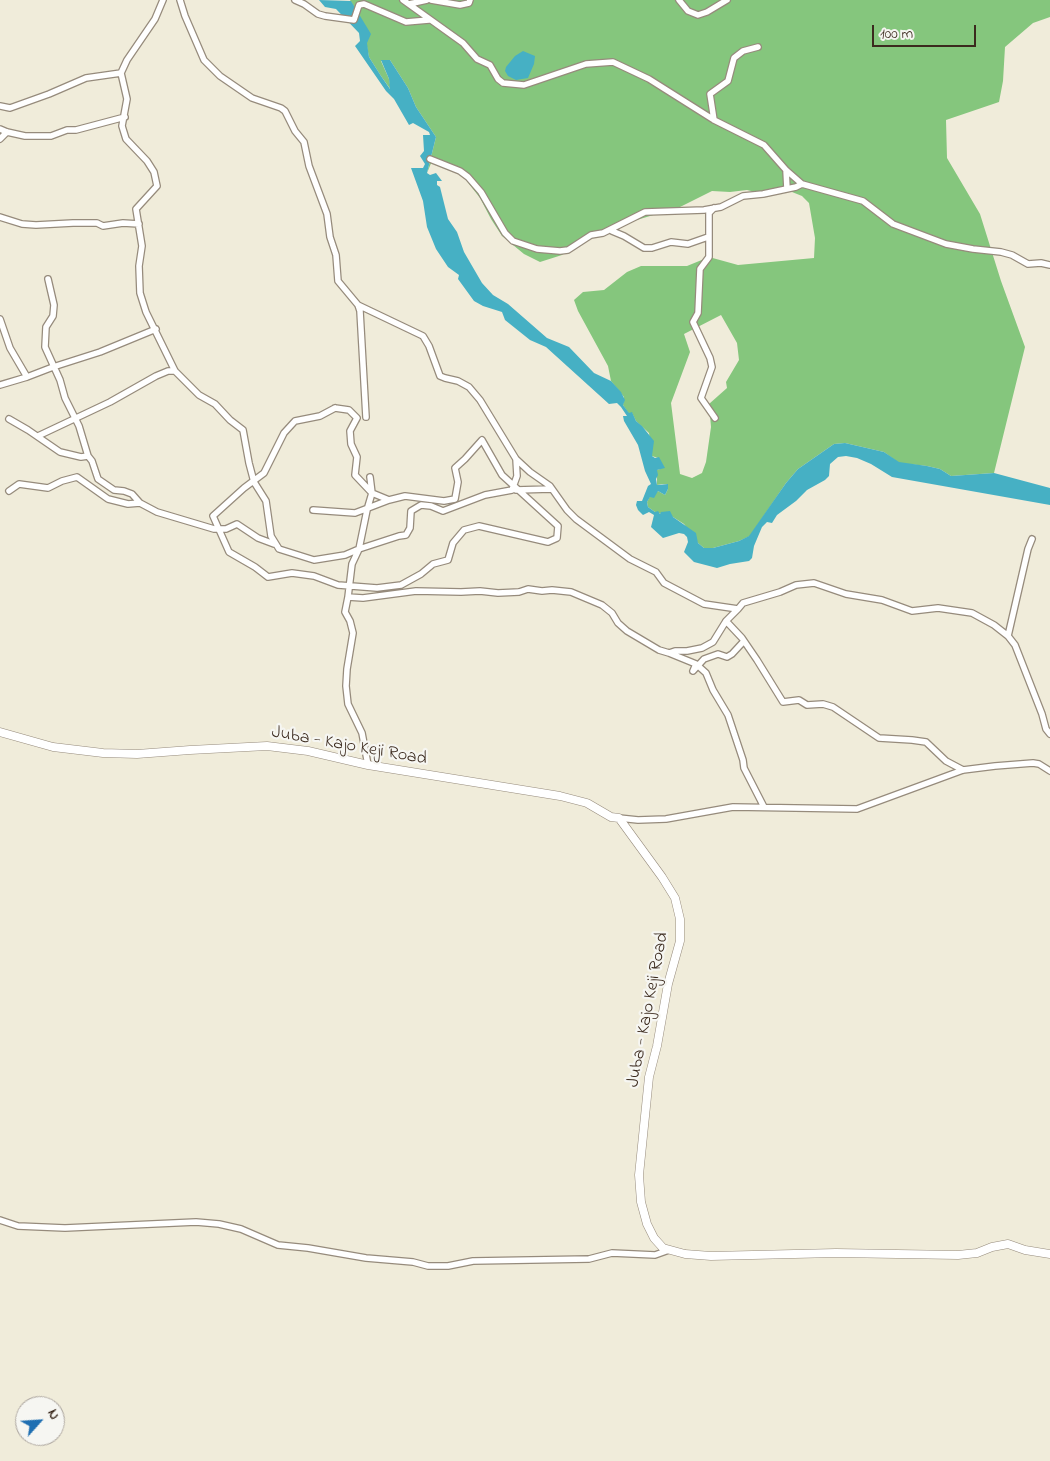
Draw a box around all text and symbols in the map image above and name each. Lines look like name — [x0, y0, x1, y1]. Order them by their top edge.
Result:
scale bar — [875, 15, 979, 47]
text: 100 m — [880, 23, 913, 45]
street label: Juba - Kajo Keji Road — [270, 723, 428, 771]
street label: Juba - Kajo Keji Road — [623, 931, 675, 1089]
north arrow — [15, 1396, 65, 1446]
text: N — [42, 1406, 65, 1423]

